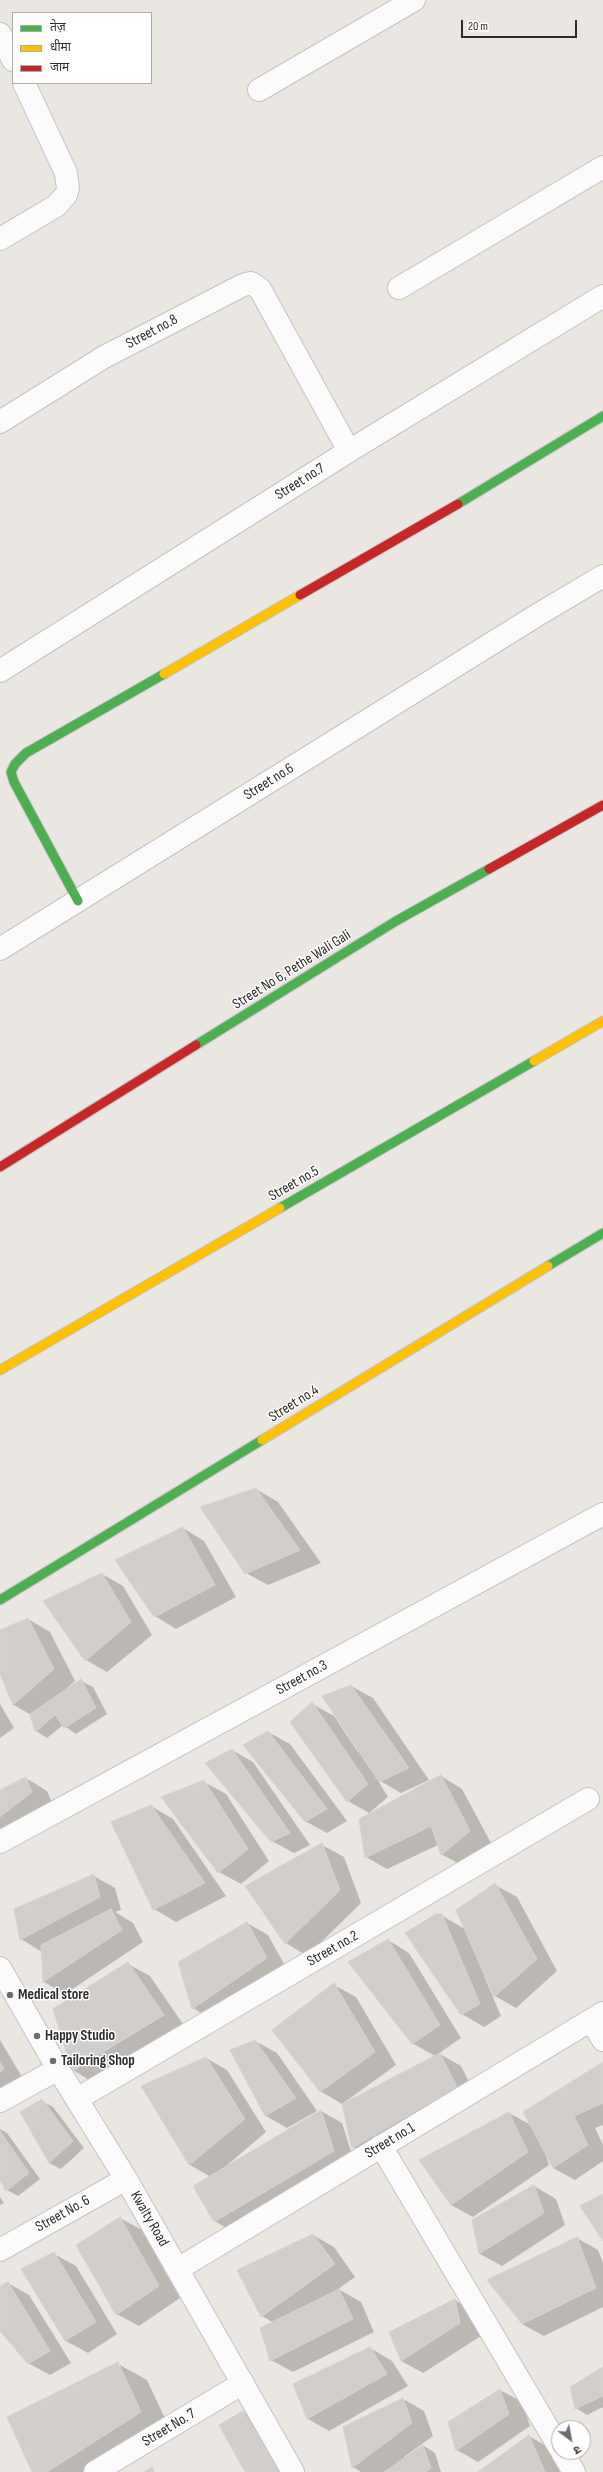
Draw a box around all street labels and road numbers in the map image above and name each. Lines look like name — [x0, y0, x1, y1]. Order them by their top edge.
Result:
street label: Street no.8 — [123, 311, 181, 353]
street label: Street no.7 — [272, 460, 328, 504]
street label: Street no.6 — [241, 760, 297, 804]
street label: Street No 6, Pethe Wali Gali — [230, 926, 354, 1014]
street label: Street no.5 — [266, 1162, 322, 1206]
street label: Street no.4 — [266, 1382, 322, 1426]
street label: Street no.3 — [273, 1657, 331, 1699]
street label: Street no.2 — [304, 1927, 362, 1971]
street label: Street no.1 — [362, 2119, 418, 2163]
street label: Kwalty Road — [126, 2188, 172, 2250]
street label: Street No. 6 — [33, 2192, 93, 2236]
street label: Street No. 7 — [139, 2405, 199, 2451]

